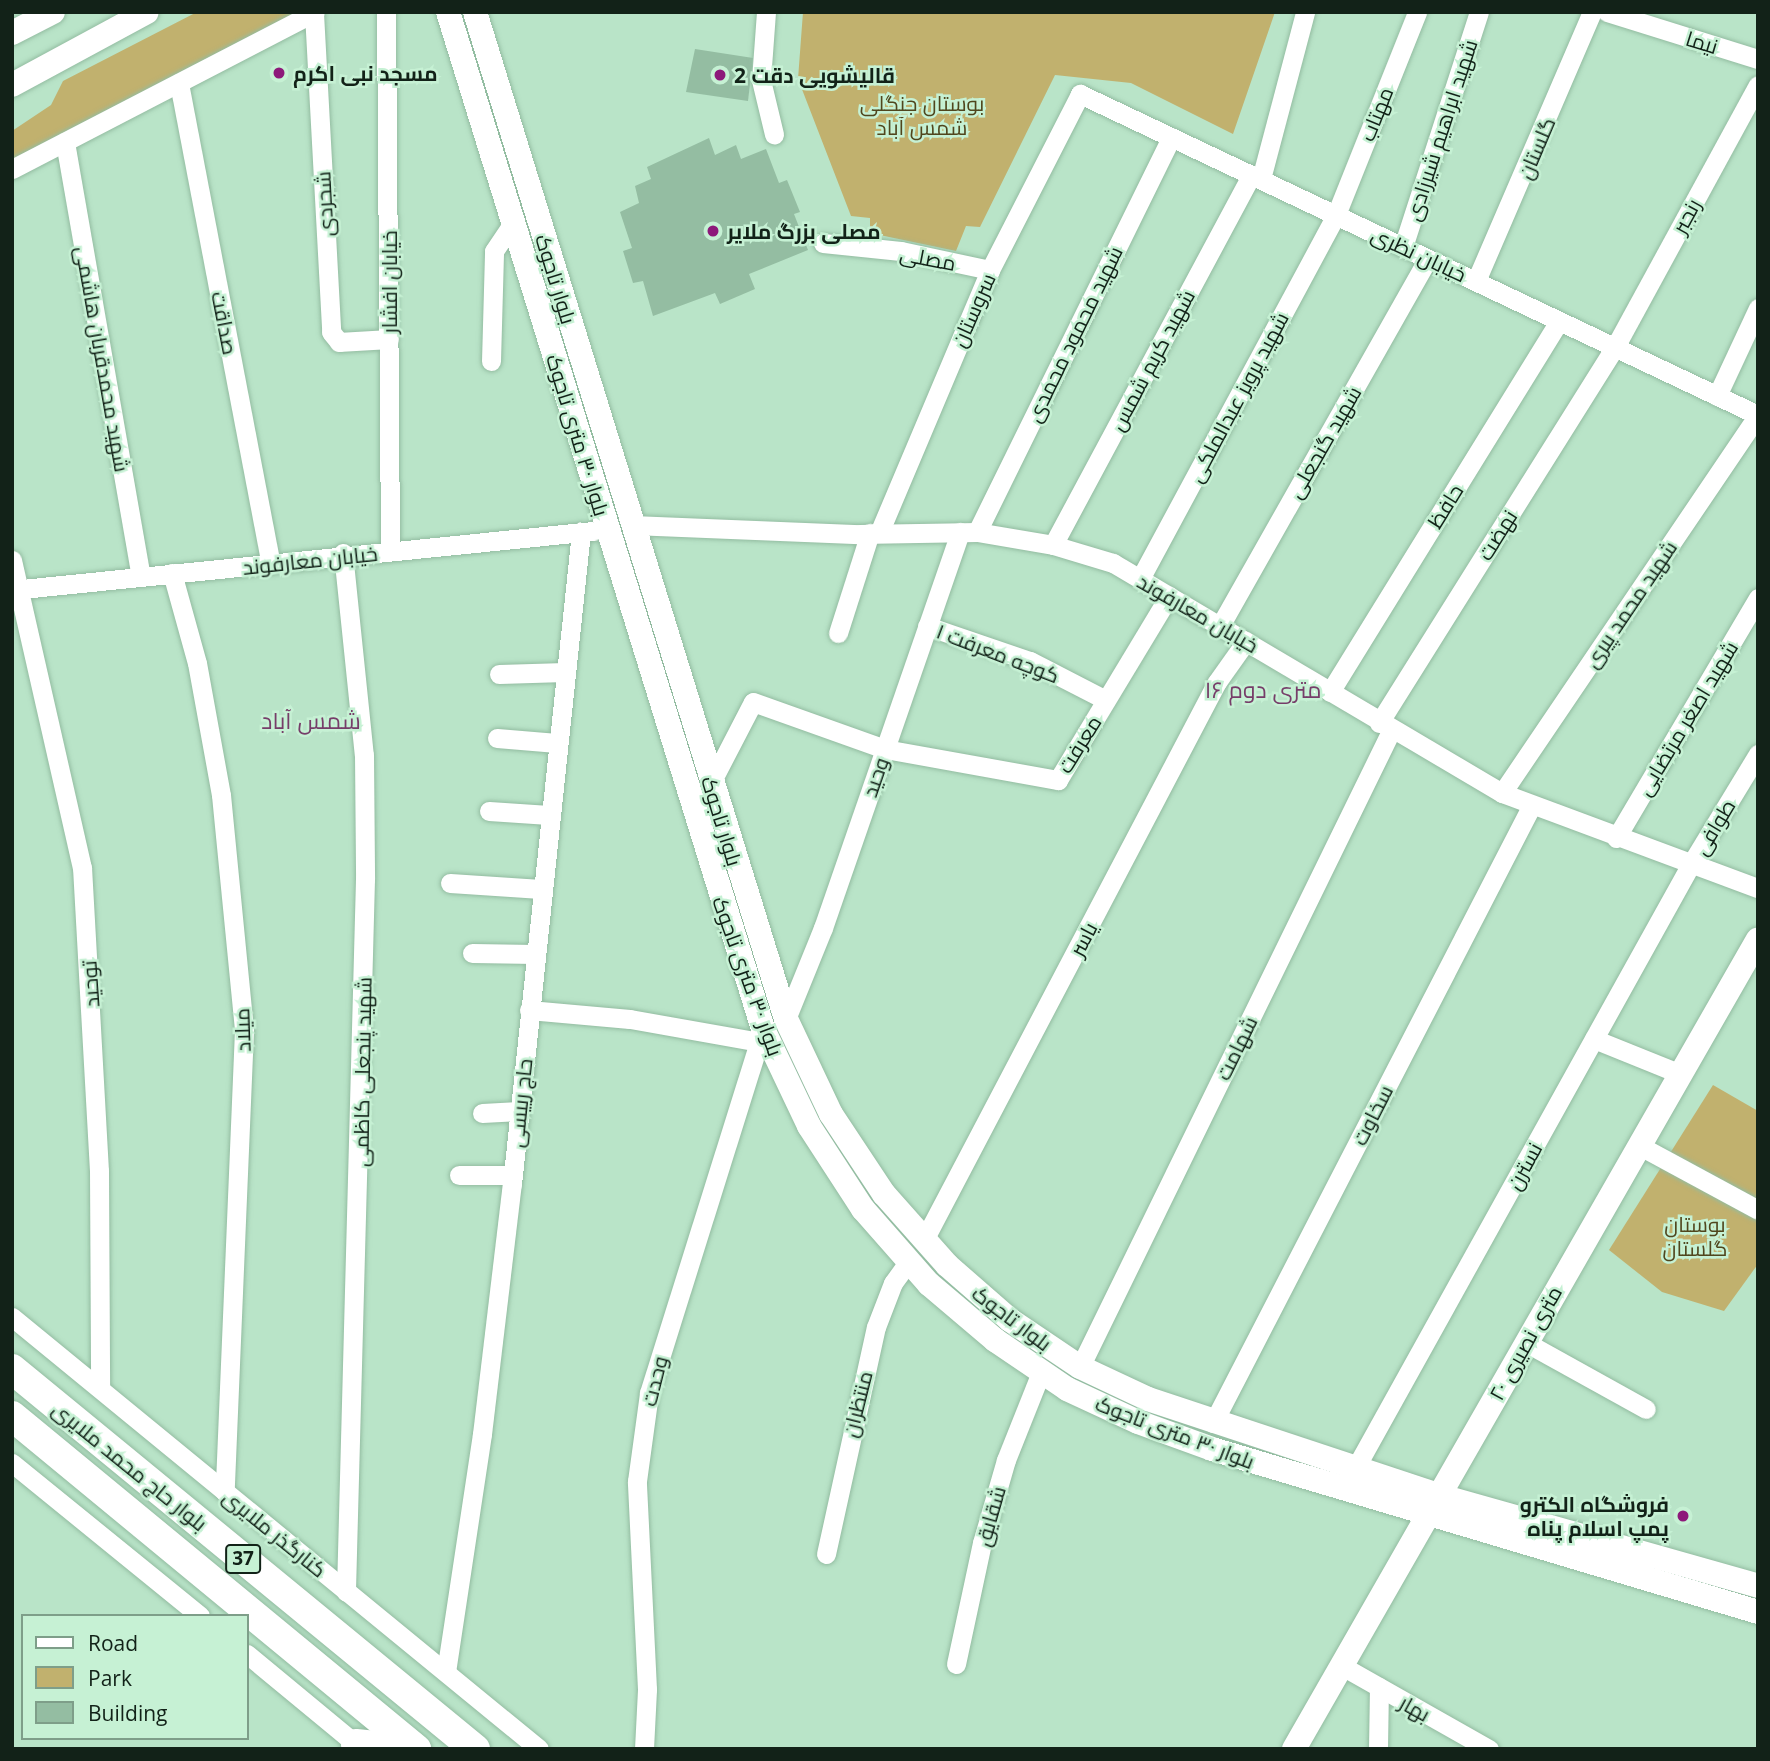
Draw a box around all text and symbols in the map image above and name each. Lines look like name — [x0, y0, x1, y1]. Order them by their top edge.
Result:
street label: نیما — [1683, 25, 1721, 59]
street label: شهید ابراهیم شیرزادی — [1400, 36, 1482, 224]
place label: مسجد نبی اکرم — [293, 60, 438, 86]
place label: قالیشویی دقت 2 — [734, 62, 895, 88]
marker: مسجد نبی اکرم — [271, 65, 287, 81]
marker: قالیشویی دقت 2 — [712, 67, 728, 83]
street label: مهتاب — [1354, 83, 1398, 145]
park label: بوستان جنگلی شمس آباد — [860, 90, 984, 140]
street label: گلستان — [1512, 113, 1560, 183]
street label: شجردی — [310, 171, 338, 237]
street label: رنجبر — [1666, 194, 1706, 238]
place label: مصلی بزرگ ملایر — [727, 218, 881, 244]
street label: خیابان نظری — [1368, 221, 1470, 287]
marker: مصلی بزرگ ملایر — [705, 223, 721, 239]
street label: خیابان افشار — [376, 230, 402, 334]
street label: بلوار تاجوک — [530, 231, 582, 327]
street label: مصلی — [898, 240, 958, 276]
street label: شهید محمود محمدی — [1020, 242, 1128, 426]
street label: شهید محمدقربان هاشمی — [71, 244, 135, 474]
street label: سروستان — [946, 269, 1000, 351]
street label: شهید کریم شمس — [1104, 285, 1200, 435]
street label: صداقت — [207, 289, 243, 357]
street label: شهید پرویز عبدالملکی — [1182, 308, 1294, 486]
street label: بلوار ۳۰ متری تاجوک — [541, 351, 615, 519]
street label: شهید گنجعلی — [1282, 381, 1366, 503]
street label: حافظ — [1422, 479, 1468, 533]
street label: نهضت — [1472, 505, 1522, 565]
street label: شهید محمد پیری — [1578, 536, 1682, 672]
street label: خیابان معارفوند — [241, 540, 379, 580]
street label: خیابان معارفوند — [1133, 568, 1263, 658]
street label: کوچه معرفت ۱ — [933, 618, 1063, 688]
street label: شهید اصغر مرتضایی — [1631, 636, 1743, 800]
district label: ۱۶ متری دوم — [1204, 675, 1322, 703]
district label: شمس آباد — [261, 706, 361, 734]
street label: معرفت — [1052, 711, 1106, 777]
street label: وحید — [856, 754, 894, 800]
street label: بلوار تاجوک — [696, 773, 748, 869]
street label: طوافی — [1688, 795, 1740, 859]
street label: بلوار ۳۰ متری تاجوک — [707, 893, 789, 1059]
street label: یاسر — [1064, 918, 1102, 960]
street label: توحید — [76, 960, 104, 1008]
street label: شهید پنجعلی کاظمی — [348, 977, 376, 1167]
street label: میلاد — [229, 1008, 255, 1052]
street label: شهامت — [1210, 1012, 1262, 1084]
street label: حاج رییسی — [503, 1057, 537, 1149]
street label: سخاوت — [1346, 1081, 1398, 1149]
street label: نسترن — [1501, 1138, 1547, 1194]
park label: بوستان گلستان — [1662, 1211, 1728, 1261]
street label: بلوار تاجوک — [967, 1280, 1057, 1356]
street label: ۲۰ متری نصیری — [1483, 1281, 1567, 1405]
street label: وحدت — [636, 1353, 672, 1409]
street label: منتظران — [837, 1368, 877, 1440]
street label: بلوار ۳۰ متری تاجوک — [1092, 1390, 1258, 1474]
street label: بلوار حاج محمد ملایری — [48, 1396, 212, 1536]
street label: شقایق — [969, 1483, 1011, 1549]
street label: کنارگذر ملایری — [218, 1484, 332, 1582]
place label: فروشگاه الکترو پمپ اسلام پناه — [1520, 1491, 1669, 1541]
marker: فروشگاه الکترو پمپ اسلام پناه — [1675, 1508, 1691, 1524]
road number: 37 — [224, 1544, 262, 1574]
legend — [21, 1614, 248, 1740]
text: Road — [88, 1629, 138, 1657]
text: Park — [88, 1664, 132, 1692]
street label: بهار — [1395, 1689, 1435, 1727]
text: Building — [88, 1699, 167, 1727]

